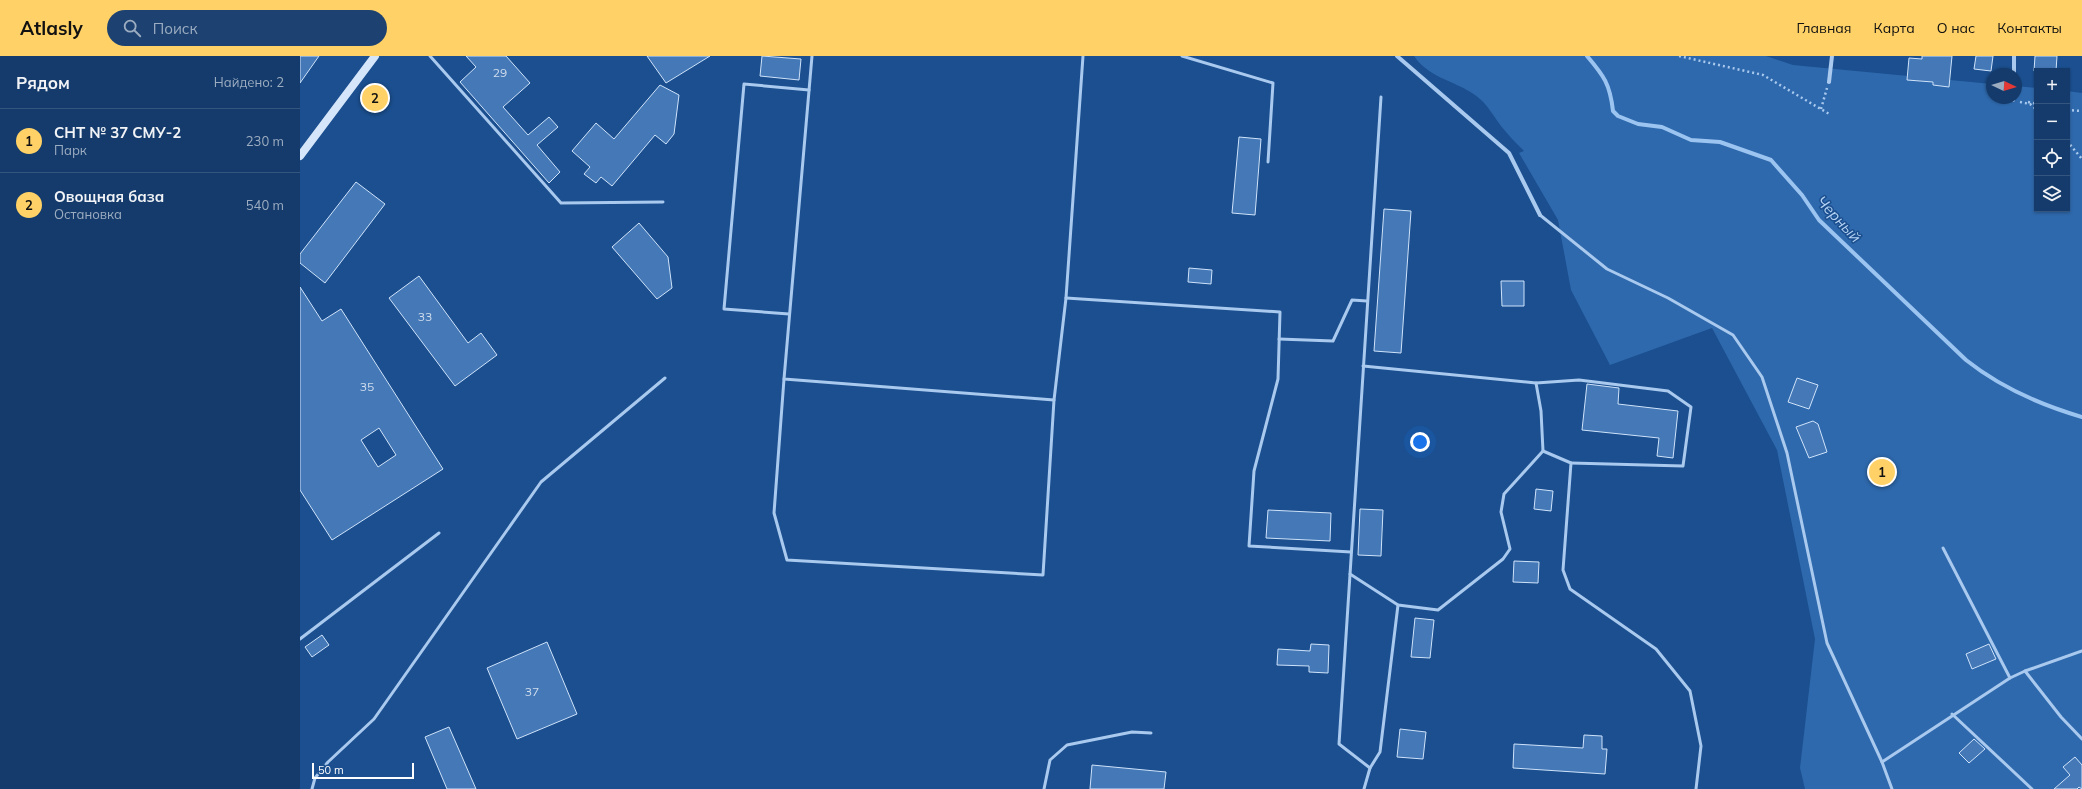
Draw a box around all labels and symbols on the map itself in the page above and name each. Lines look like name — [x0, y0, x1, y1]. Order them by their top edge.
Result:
house number: 29 — [493, 65, 507, 80]
north arrow — [1986, 68, 2022, 104]
pin: 2 — [362, 83, 388, 113]
water label: Черный — [1813, 192, 1865, 246]
house number: 33 — [418, 309, 432, 324]
house number: 35 — [360, 379, 374, 394]
your location — [1410, 432, 1430, 452]
pin: 1 — [1869, 457, 1895, 487]
house number: 37 — [525, 684, 539, 699]
scale bar — [312, 761, 414, 780]

